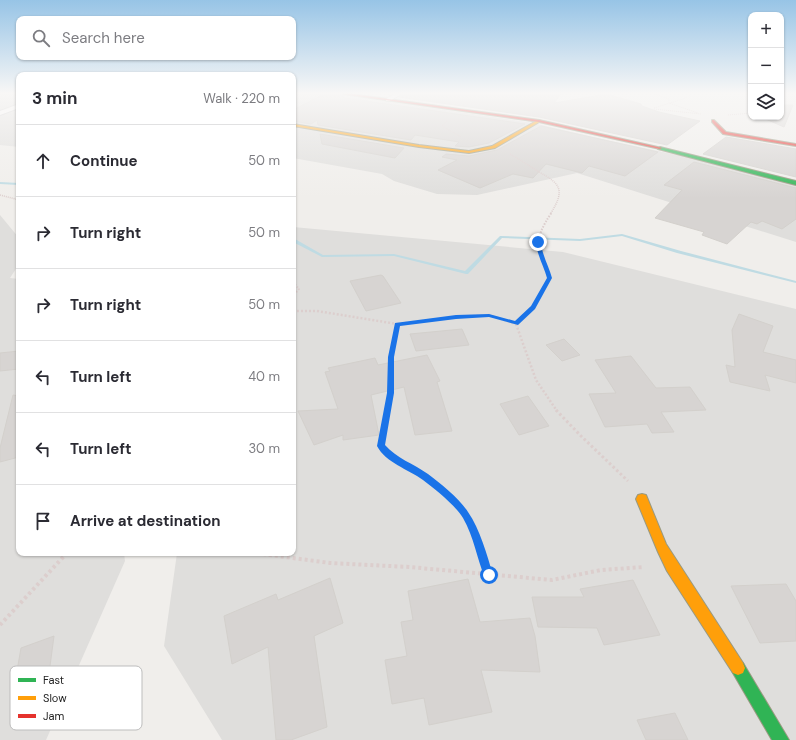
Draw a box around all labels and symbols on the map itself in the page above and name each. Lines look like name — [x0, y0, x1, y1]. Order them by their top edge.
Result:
route end — [529, 233, 547, 251]
route start — [480, 566, 498, 584]
legend — [10, 666, 142, 730]
text: Fast — [43, 673, 64, 687]
text: Slow — [43, 691, 67, 705]
text: Jam — [43, 709, 64, 723]

